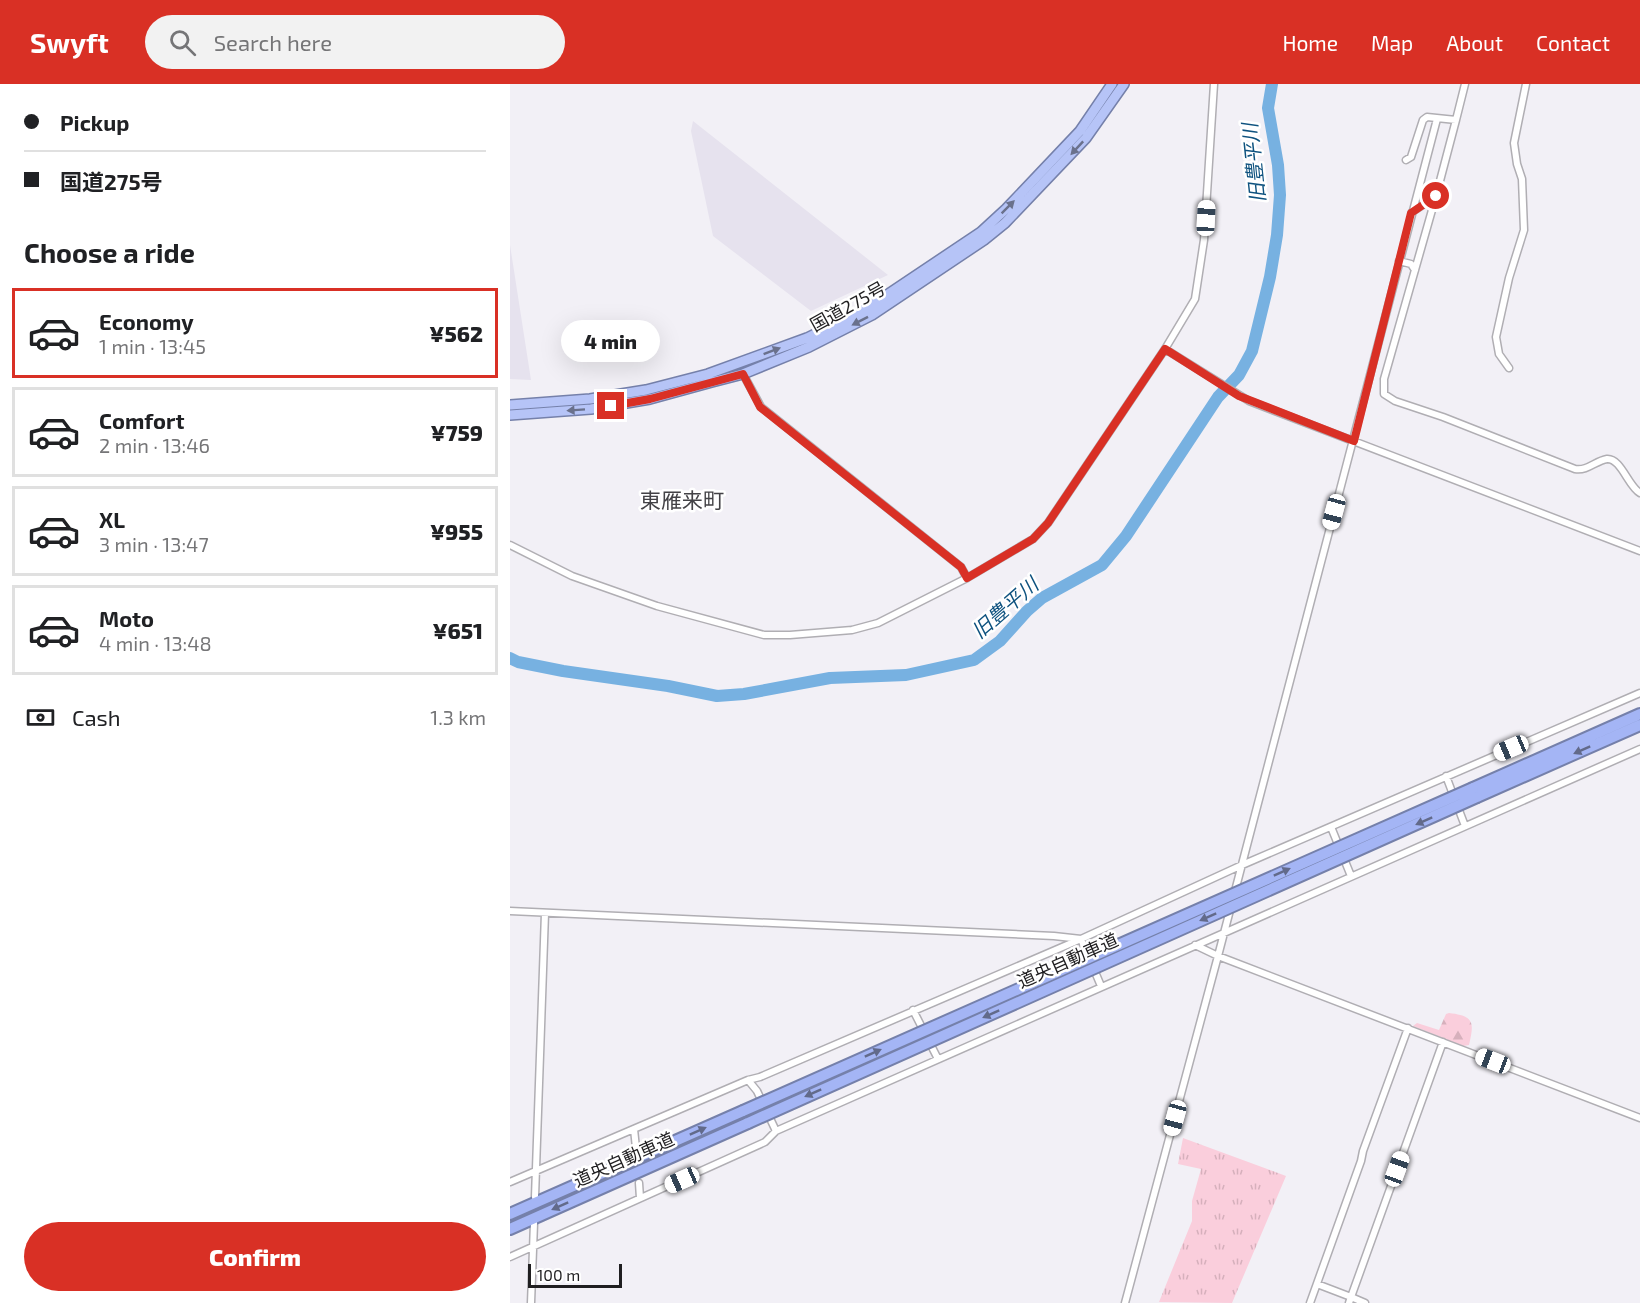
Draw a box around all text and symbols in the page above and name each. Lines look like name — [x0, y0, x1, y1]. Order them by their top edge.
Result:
search box — [145, 15, 565, 69]
text: Swyft — [30, 25, 109, 59]
icon: search — [166, 26, 199, 59]
text: Search here — [214, 29, 332, 55]
text: Home — [1282, 30, 1338, 55]
text: Map — [1371, 30, 1413, 55]
text: About — [1446, 30, 1503, 55]
text: Contact — [1536, 30, 1610, 55]
text: Pickup — [60, 109, 129, 135]
water label: 旧豊平川 — [1237, 120, 1269, 204]
one-way arrow — [1071, 140, 1084, 155]
text: 国道275号 — [60, 168, 163, 194]
route start — [1422, 182, 1449, 209]
one-way arrow — [1001, 199, 1015, 214]
car — [1196, 200, 1216, 236]
text: Choose a ride — [24, 236, 195, 268]
street label: 国道275号 — [806, 276, 889, 336]
icon: car — [27, 306, 81, 360]
text: Economy — [99, 308, 194, 334]
one-way arrow — [852, 316, 869, 326]
callout: 4 min — [561, 319, 660, 361]
text: ¥562 — [429, 320, 483, 346]
text: 4 min — [584, 329, 637, 353]
text: 1 min · 13:45 — [99, 334, 206, 358]
one-way arrow — [763, 346, 781, 356]
route end — [597, 392, 624, 419]
icon: car — [27, 405, 81, 459]
one-way arrow — [567, 406, 586, 415]
text: Comfort — [99, 407, 184, 433]
text: ¥759 — [431, 419, 483, 445]
text: 2 min · 13:46 — [99, 433, 210, 457]
district label: 東雁来町 — [640, 487, 724, 512]
car — [1321, 492, 1347, 532]
icon: car — [27, 504, 81, 558]
text: XL — [99, 506, 125, 532]
text: ¥955 — [430, 518, 483, 544]
text: 3 min · 13:47 — [99, 532, 209, 556]
water label: 旧豊平川 — [966, 571, 1044, 643]
icon: car — [27, 603, 81, 657]
text: Moto — [99, 605, 154, 631]
text: ¥651 — [432, 617, 483, 643]
text: 4 min · 13:48 — [99, 631, 212, 655]
icon: cash — [24, 701, 57, 734]
text: Cash — [72, 704, 121, 730]
text: 1.3 km — [430, 705, 486, 729]
car — [1491, 733, 1531, 763]
one-way arrow — [1573, 746, 1590, 755]
one-way arrow — [1415, 816, 1433, 826]
one-way arrow — [1273, 867, 1291, 877]
one-way arrow — [1199, 913, 1216, 922]
street label: 道央自動車道 — [1014, 928, 1121, 992]
one-way arrow — [982, 1009, 1000, 1019]
car — [1473, 1046, 1513, 1076]
one-way arrow — [865, 1048, 883, 1058]
one-way arrow — [805, 1089, 822, 1098]
car — [1162, 1098, 1188, 1138]
one-way arrow — [689, 1126, 707, 1136]
street label: 道央自動車道 — [570, 1127, 677, 1191]
car — [1382, 1149, 1412, 1189]
car — [662, 1164, 702, 1196]
one-way arrow — [552, 1202, 569, 1211]
button: Confirm — [24, 1222, 486, 1291]
scale bar — [528, 1261, 622, 1288]
text: 100 m — [537, 1265, 580, 1284]

